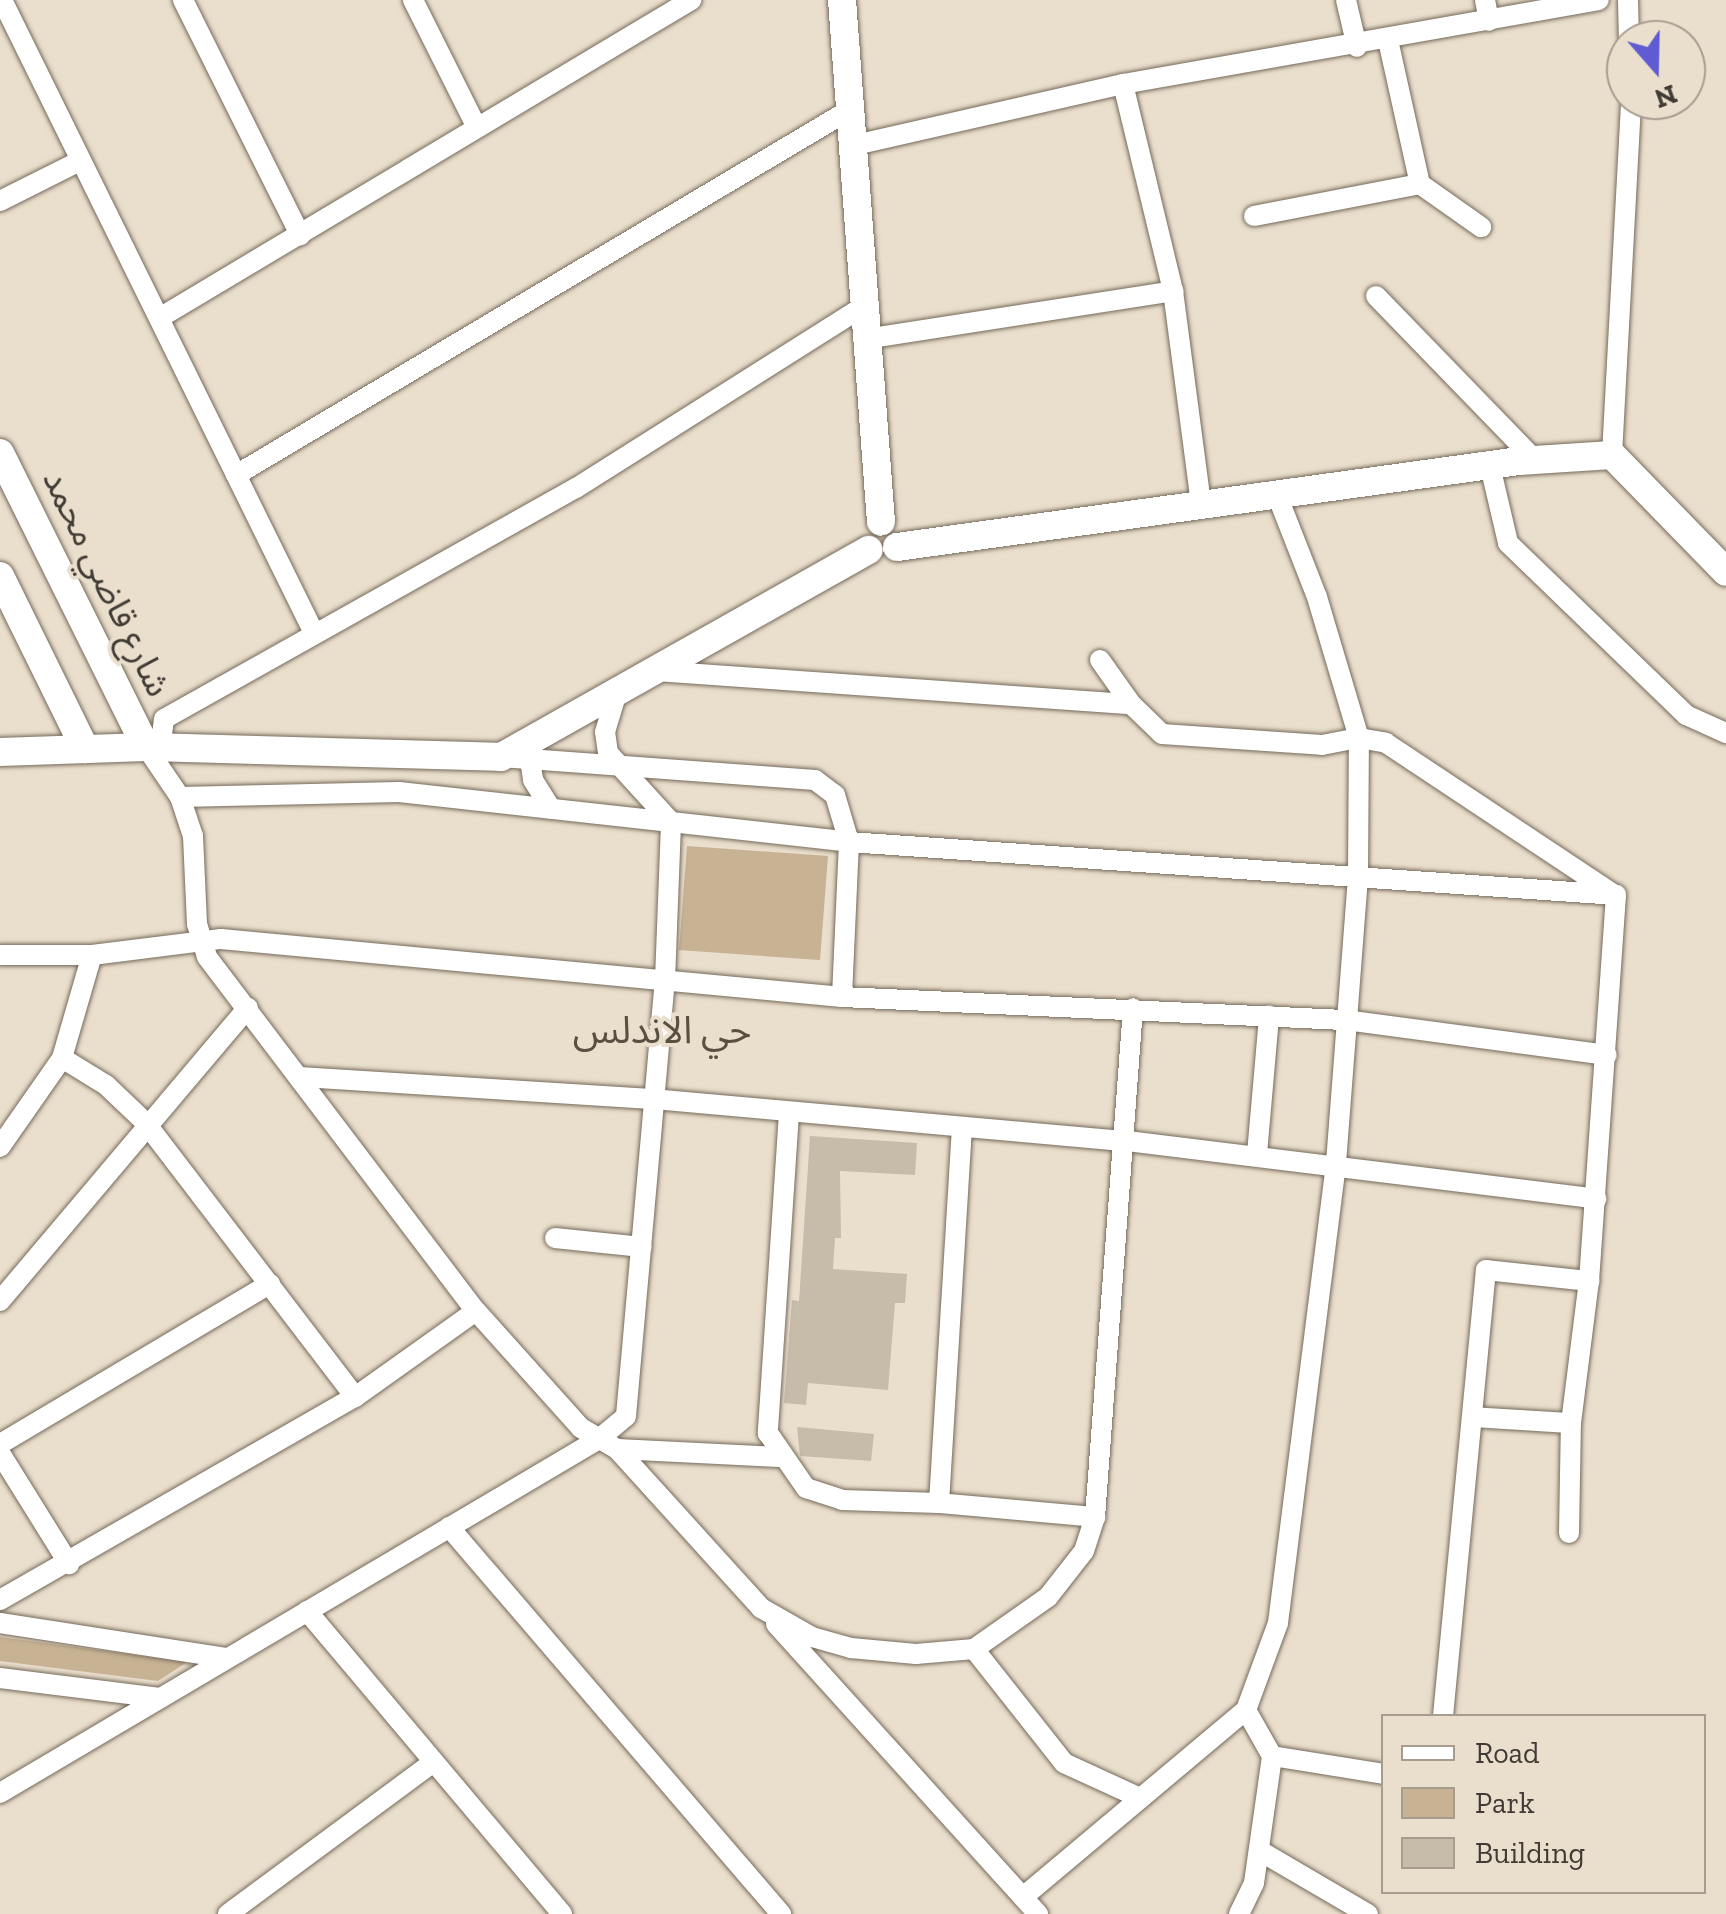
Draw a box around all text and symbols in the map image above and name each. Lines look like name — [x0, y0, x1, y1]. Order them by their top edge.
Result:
north arrow — [1606, 20, 1706, 120]
text: N — [1650, 78, 1681, 116]
street label: شارع قاضي محمد — [34, 463, 180, 703]
district label: حي الاندلس — [573, 1008, 751, 1054]
legend — [1381, 1714, 1706, 1894]
text: Road — [1475, 1735, 1540, 1771]
text: Park — [1475, 1785, 1535, 1821]
text: Building — [1475, 1835, 1585, 1871]

